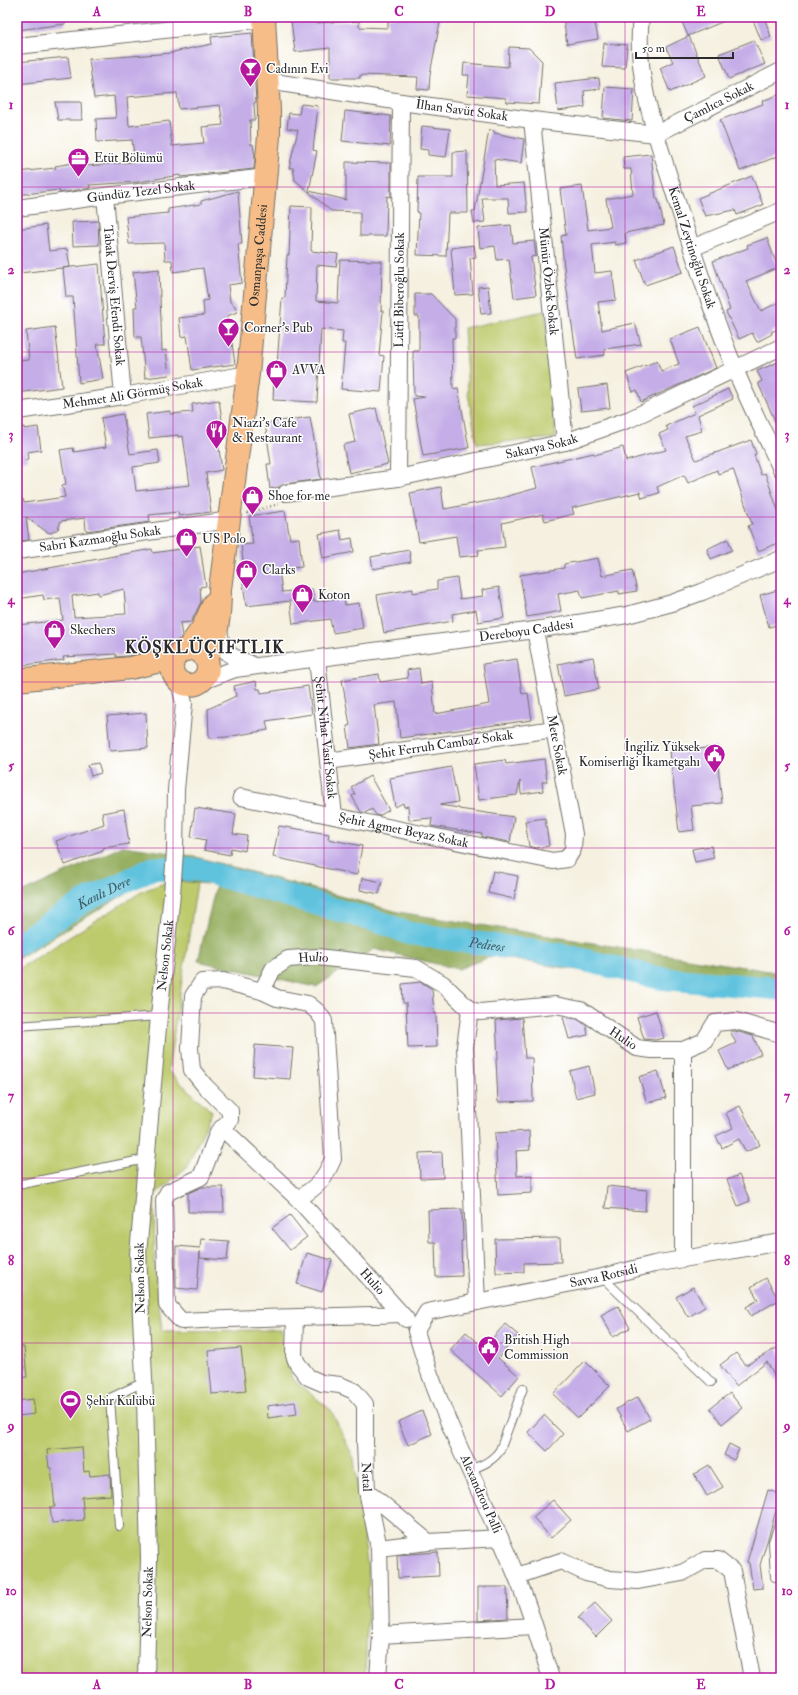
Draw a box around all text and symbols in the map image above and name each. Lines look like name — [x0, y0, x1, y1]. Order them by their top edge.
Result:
text: A — [92, 4, 102, 20]
text: B — [244, 4, 252, 20]
text: C — [394, 4, 404, 20]
text: D — [545, 4, 556, 20]
text: E — [696, 4, 706, 20]
scale bar — [636, 34, 733, 60]
text: 50 m — [642, 41, 666, 56]
bar icon: Cadının Evi — [238, 56, 264, 89]
place label: Cadının Evi — [266, 61, 329, 77]
street label: Çamlıca Sokak — [681, 78, 757, 127]
street label: İlhan Savüt Sokak — [415, 95, 510, 125]
text: 1 — [9, 97, 14, 113]
text: 1 — [785, 97, 790, 113]
office icon: Etüt Bölümü — [65, 145, 91, 178]
place label: Etüt Bölümü — [94, 150, 163, 166]
street label: Gündüz Tezel Sokak — [86, 177, 197, 206]
street label: Kemal Zeytinoğlu Sokak — [665, 184, 720, 312]
street label: Osmanpaşa Caddesi — [246, 203, 271, 307]
street label: Tabak Derviş Efendi Sokak — [100, 225, 128, 367]
street label: Münür Özbek Sokak — [535, 226, 562, 337]
street label: Lütfi Biberoğlu Sokak — [391, 231, 408, 348]
text: 2 — [8, 262, 15, 278]
text: 2 — [784, 262, 791, 278]
bar icon: Corner's Pub — [216, 315, 242, 348]
place label: Corner's Pub — [244, 320, 313, 336]
shop icon: AVVA — [264, 357, 290, 390]
place label: AVVA — [291, 362, 326, 378]
street label: Mehmet Ali Görmüş Sokak — [61, 374, 205, 412]
place label: Niazi's Cafe & Restaurant — [232, 415, 302, 446]
restaurant icon: Niazi's Cafe & Restaurant — [203, 417, 229, 450]
text: 3 — [9, 427, 14, 443]
text: 3 — [785, 427, 790, 443]
street label: Sakarya Sokak — [504, 430, 581, 463]
shop icon: Shoe for me — [239, 483, 265, 516]
place label: Shoe for me — [268, 488, 330, 504]
street label: Sabri Kazmaoğlu Sokak — [38, 522, 163, 556]
shop icon: US Polo — [173, 526, 199, 559]
place label: US Polo — [202, 531, 246, 547]
shop icon: Clarks — [233, 557, 259, 590]
place label: Clarks — [262, 562, 296, 578]
shop icon: Koton — [290, 582, 316, 615]
place label: Koton — [318, 587, 351, 603]
text: 4 — [6, 592, 15, 608]
text: 4 — [782, 592, 791, 608]
street label: Dereboyu Caddesi — [478, 616, 575, 645]
shop icon: Skechers — [41, 617, 67, 650]
place label: Skechers — [70, 622, 116, 638]
district label: KÖŞKLÜÇIFTLIK — [125, 636, 285, 659]
street label: Şehit Nihat Vasif Sokak — [311, 675, 340, 801]
street label: Mete Sokak — [543, 713, 571, 777]
street label: Şehit Ferruh Cambaz Sokak — [367, 727, 515, 763]
place label: İngiliz Yüksek Komiserliği İkametgahı — [579, 738, 701, 770]
public building icon: İngiliz Yüksek Komiserliği İkametgahı — [702, 741, 728, 774]
text: 5 — [8, 758, 14, 774]
text: 5 — [784, 758, 790, 774]
street label: Şehit Agmet Beyaz Sokak — [337, 809, 471, 852]
water label: Kanlı Dere — [72, 872, 134, 913]
street label: Nelson Sokak — [154, 918, 177, 992]
text: 6 — [8, 923, 16, 939]
text: 6 — [784, 923, 792, 939]
water label: Pedieos — [466, 933, 507, 955]
street label: Hulio — [298, 949, 329, 966]
street label: Hulio — [606, 1023, 640, 1054]
text: 7 — [8, 1088, 15, 1104]
text: 7 — [784, 1088, 791, 1104]
street label: Nelson Sokak — [131, 1241, 149, 1314]
text: 8 — [8, 1253, 14, 1269]
text: 8 — [784, 1253, 790, 1269]
street label: Savva Rotsidi — [568, 1260, 640, 1291]
street label: Hulio — [356, 1265, 388, 1298]
place label: British High Commission — [504, 1332, 570, 1363]
public building icon: British High Commission — [476, 1334, 502, 1367]
sports icon: Şehir Kulübü — [57, 1388, 83, 1421]
place label: Şehir Kulübü — [86, 1393, 155, 1409]
text: 9 — [6, 1418, 15, 1434]
text: 9 — [782, 1418, 791, 1434]
street label: Alexandrou Palli — [456, 1451, 506, 1536]
street label: Natal — [358, 1462, 375, 1493]
street label: Nelson Sokak — [139, 1565, 157, 1638]
text: 10 — [5, 1583, 17, 1599]
text: 10 — [781, 1583, 793, 1599]
text: A — [92, 1677, 102, 1693]
text: B — [244, 1677, 252, 1693]
text: C — [394, 1677, 404, 1693]
text: D — [545, 1677, 556, 1693]
text: E — [696, 1677, 706, 1693]

